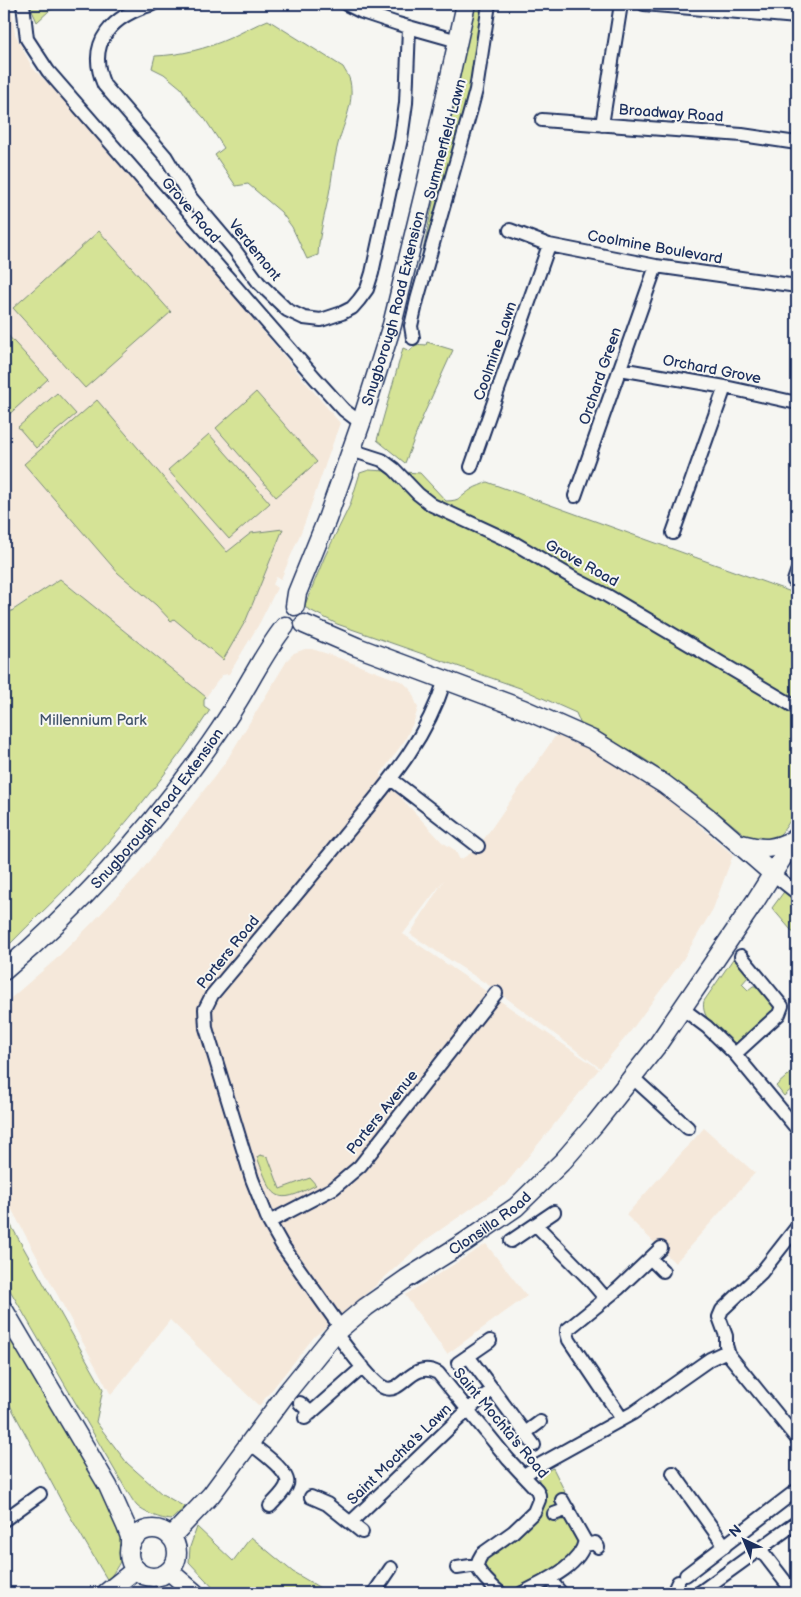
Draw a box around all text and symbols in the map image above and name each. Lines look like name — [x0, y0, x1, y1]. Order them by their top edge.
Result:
street label: Summerfield Lawn — [420, 77, 471, 201]
street label: Broadway Road — [618, 100, 724, 127]
street label: Grove Road — [157, 174, 224, 247]
street label: Snugborough Road Extension — [358, 209, 429, 408]
street label: Verdemont — [224, 216, 285, 285]
street label: Coolmine Boulevard — [586, 226, 724, 269]
street label: Coolmine Lawn — [470, 299, 521, 403]
street label: Orchard Green — [575, 325, 626, 427]
street label: Orchard Grove — [661, 351, 763, 388]
street label: Grove Road — [542, 535, 622, 591]
park label: Millennium Park — [39, 711, 147, 730]
street label: Snugborough Road Extension — [87, 725, 228, 893]
street label: Porters Road — [193, 912, 264, 993]
street label: Porters Avenue — [343, 1066, 422, 1158]
street label: Clonsilla Road — [445, 1188, 536, 1260]
street label: Saint Mochta's Road — [449, 1364, 552, 1483]
street label: Saint Mochta's Lawn — [343, 1400, 455, 1509]
north arrow — [718, 1514, 768, 1564]
text: N — [726, 1521, 745, 1541]

